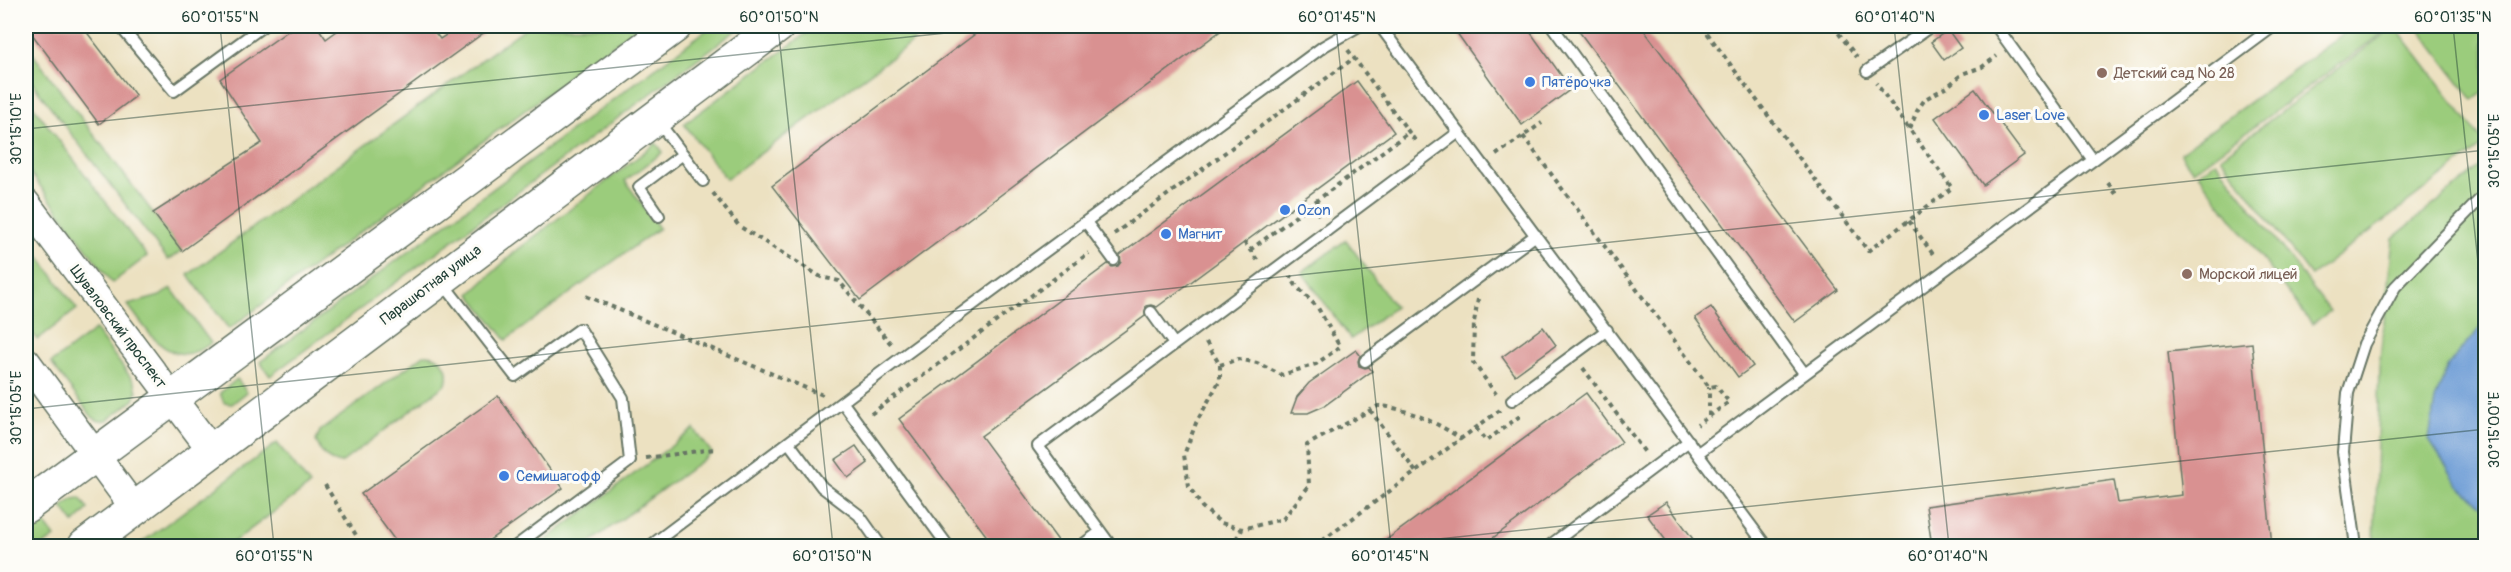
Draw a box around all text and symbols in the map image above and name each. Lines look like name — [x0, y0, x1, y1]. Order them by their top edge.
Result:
text: 60°01'55"N — [181, 8, 259, 27]
text: 60°01'50"N — [739, 8, 819, 27]
text: 60°01'45"N — [1298, 8, 1376, 27]
text: 60°01'40"N — [1855, 8, 1935, 27]
text: 60°01'35"N — [2414, 8, 2492, 27]
place label: Детский сад № 28 — [2113, 64, 2235, 83]
marker: Детский сад № 28 — [2095, 66, 2109, 80]
place label: Пятёрочка — [1542, 73, 1611, 92]
marker: Пятёрочка — [1523, 75, 1537, 89]
text: 30°15'10"E — [7, 93, 26, 165]
place label: Laser Love — [1996, 106, 2065, 125]
marker: Laser Love — [1977, 108, 1991, 122]
text: 30°15'05"E — [2485, 114, 2504, 188]
place label: Ozon — [1297, 201, 1331, 220]
marker: Ozon — [1278, 203, 1292, 217]
place label: Магнит — [1178, 225, 1223, 244]
marker: Магнит — [1159, 227, 1173, 241]
street label: Парашютная улица — [377, 241, 485, 329]
street label: Шуваловский проспект — [65, 262, 171, 393]
place label: Морской лицей — [2199, 265, 2297, 284]
marker: Морской лицей — [2180, 267, 2194, 281]
text: 30°15'05"E — [7, 371, 26, 445]
text: 30°15'00"E — [2485, 392, 2504, 468]
place label: Семишагофф — [516, 467, 601, 486]
marker: Семишагофф — [497, 469, 511, 483]
text: 60°01'55"N — [235, 547, 313, 566]
text: 60°01'50"N — [792, 547, 872, 566]
text: 60°01'45"N — [1351, 547, 1429, 566]
text: 60°01'40"N — [1908, 547, 1988, 566]

